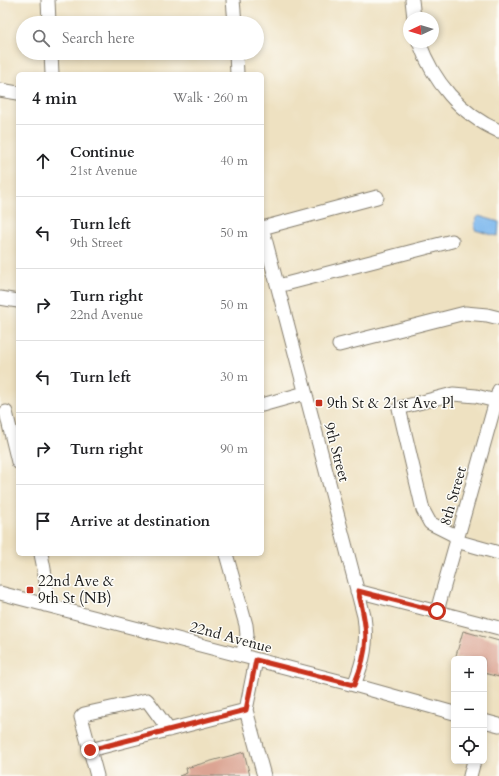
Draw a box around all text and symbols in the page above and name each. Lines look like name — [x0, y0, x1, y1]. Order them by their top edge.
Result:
north arrow — [403, 12, 439, 48]
search box — [16, 16, 264, 60]
icon: search — [30, 27, 52, 49]
text: Search here — [62, 28, 135, 48]
text: 4 min — [32, 87, 77, 110]
text: Walk · 260 m — [173, 89, 248, 107]
text: Continue — [70, 142, 135, 162]
icon: ahead — [32, 150, 54, 172]
text: 40 m — [220, 152, 248, 170]
text: 21st Avenue — [70, 162, 137, 180]
text: Turn left — [70, 214, 131, 234]
icon: left — [32, 222, 54, 244]
text: 50 m — [220, 224, 248, 242]
text: 9th Street — [70, 234, 123, 252]
text: Turn right — [70, 286, 143, 306]
icon: right — [32, 294, 54, 316]
text: 50 m — [220, 296, 248, 314]
text: 22nd Avenue — [70, 306, 143, 324]
icon: left — [32, 366, 54, 388]
text: Turn left — [70, 367, 131, 387]
text: 30 m — [220, 368, 248, 386]
place label: 9th St & 21st Ave Pl — [327, 393, 454, 413]
marker: 9th St & 21st Ave Pl — [314, 398, 324, 408]
street label: 9th Street — [319, 420, 355, 484]
icon: right — [32, 438, 54, 460]
text: Turn right — [70, 439, 143, 459]
text: 90 m — [220, 440, 248, 458]
street label: 8th Street — [435, 464, 471, 528]
icon: arrive — [32, 510, 54, 532]
text: Arrive at destination — [70, 511, 210, 531]
place label: 22nd Ave & 9th St (NB) — [38, 571, 114, 608]
marker: 22nd Ave & 9th St (NB) — [25, 585, 35, 595]
route start — [428, 602, 446, 620]
street label: 22nd Avenue — [188, 616, 275, 658]
map controls — [451, 656, 487, 764]
button: + — [451, 656, 487, 692]
button: − — [451, 692, 487, 728]
button: locate — [451, 728, 487, 764]
route end — [81, 741, 99, 759]

